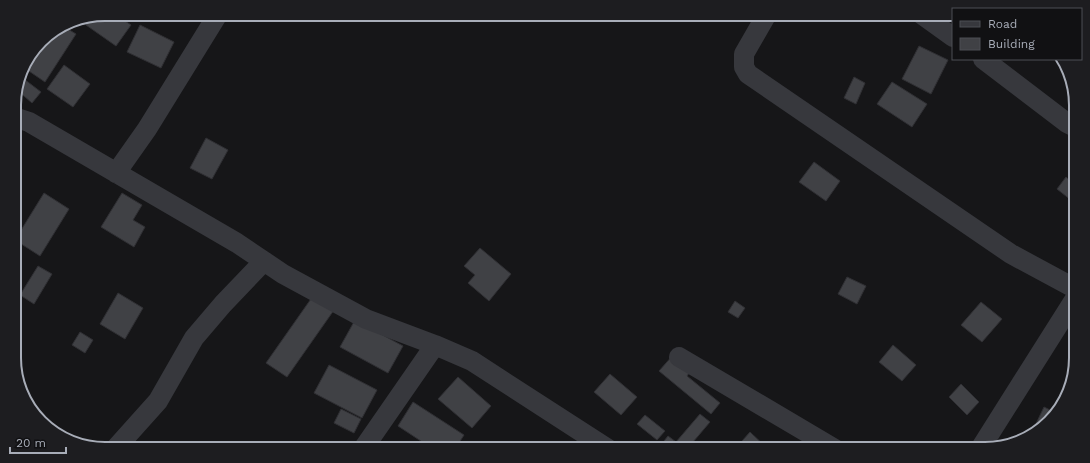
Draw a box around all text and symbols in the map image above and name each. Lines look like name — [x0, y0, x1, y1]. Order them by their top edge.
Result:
legend — [952, 8, 1082, 60]
text: Road — [988, 17, 1017, 31]
text: Building — [988, 37, 1035, 51]
scale bar — [10, 429, 66, 455]
text: 20 m — [16, 436, 46, 450]

